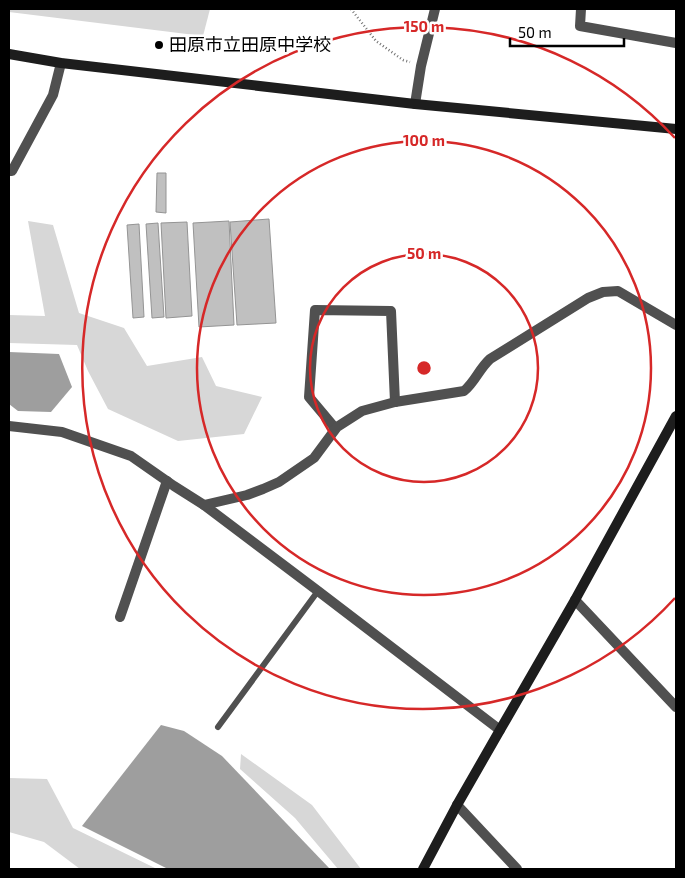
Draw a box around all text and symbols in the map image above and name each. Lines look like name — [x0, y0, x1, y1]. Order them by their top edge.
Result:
scale bar — [510, 15, 624, 47]
text: 150 m — [404, 17, 444, 35]
text: 50 m — [518, 23, 552, 41]
place label: 田原市立田原中学校 — [169, 33, 331, 55]
marker: 田原市立田原中学校 — [153, 39, 165, 51]
text: 100 m — [403, 131, 445, 149]
text: 50 m — [407, 244, 441, 262]
centre of rings — [415, 359, 433, 377]

